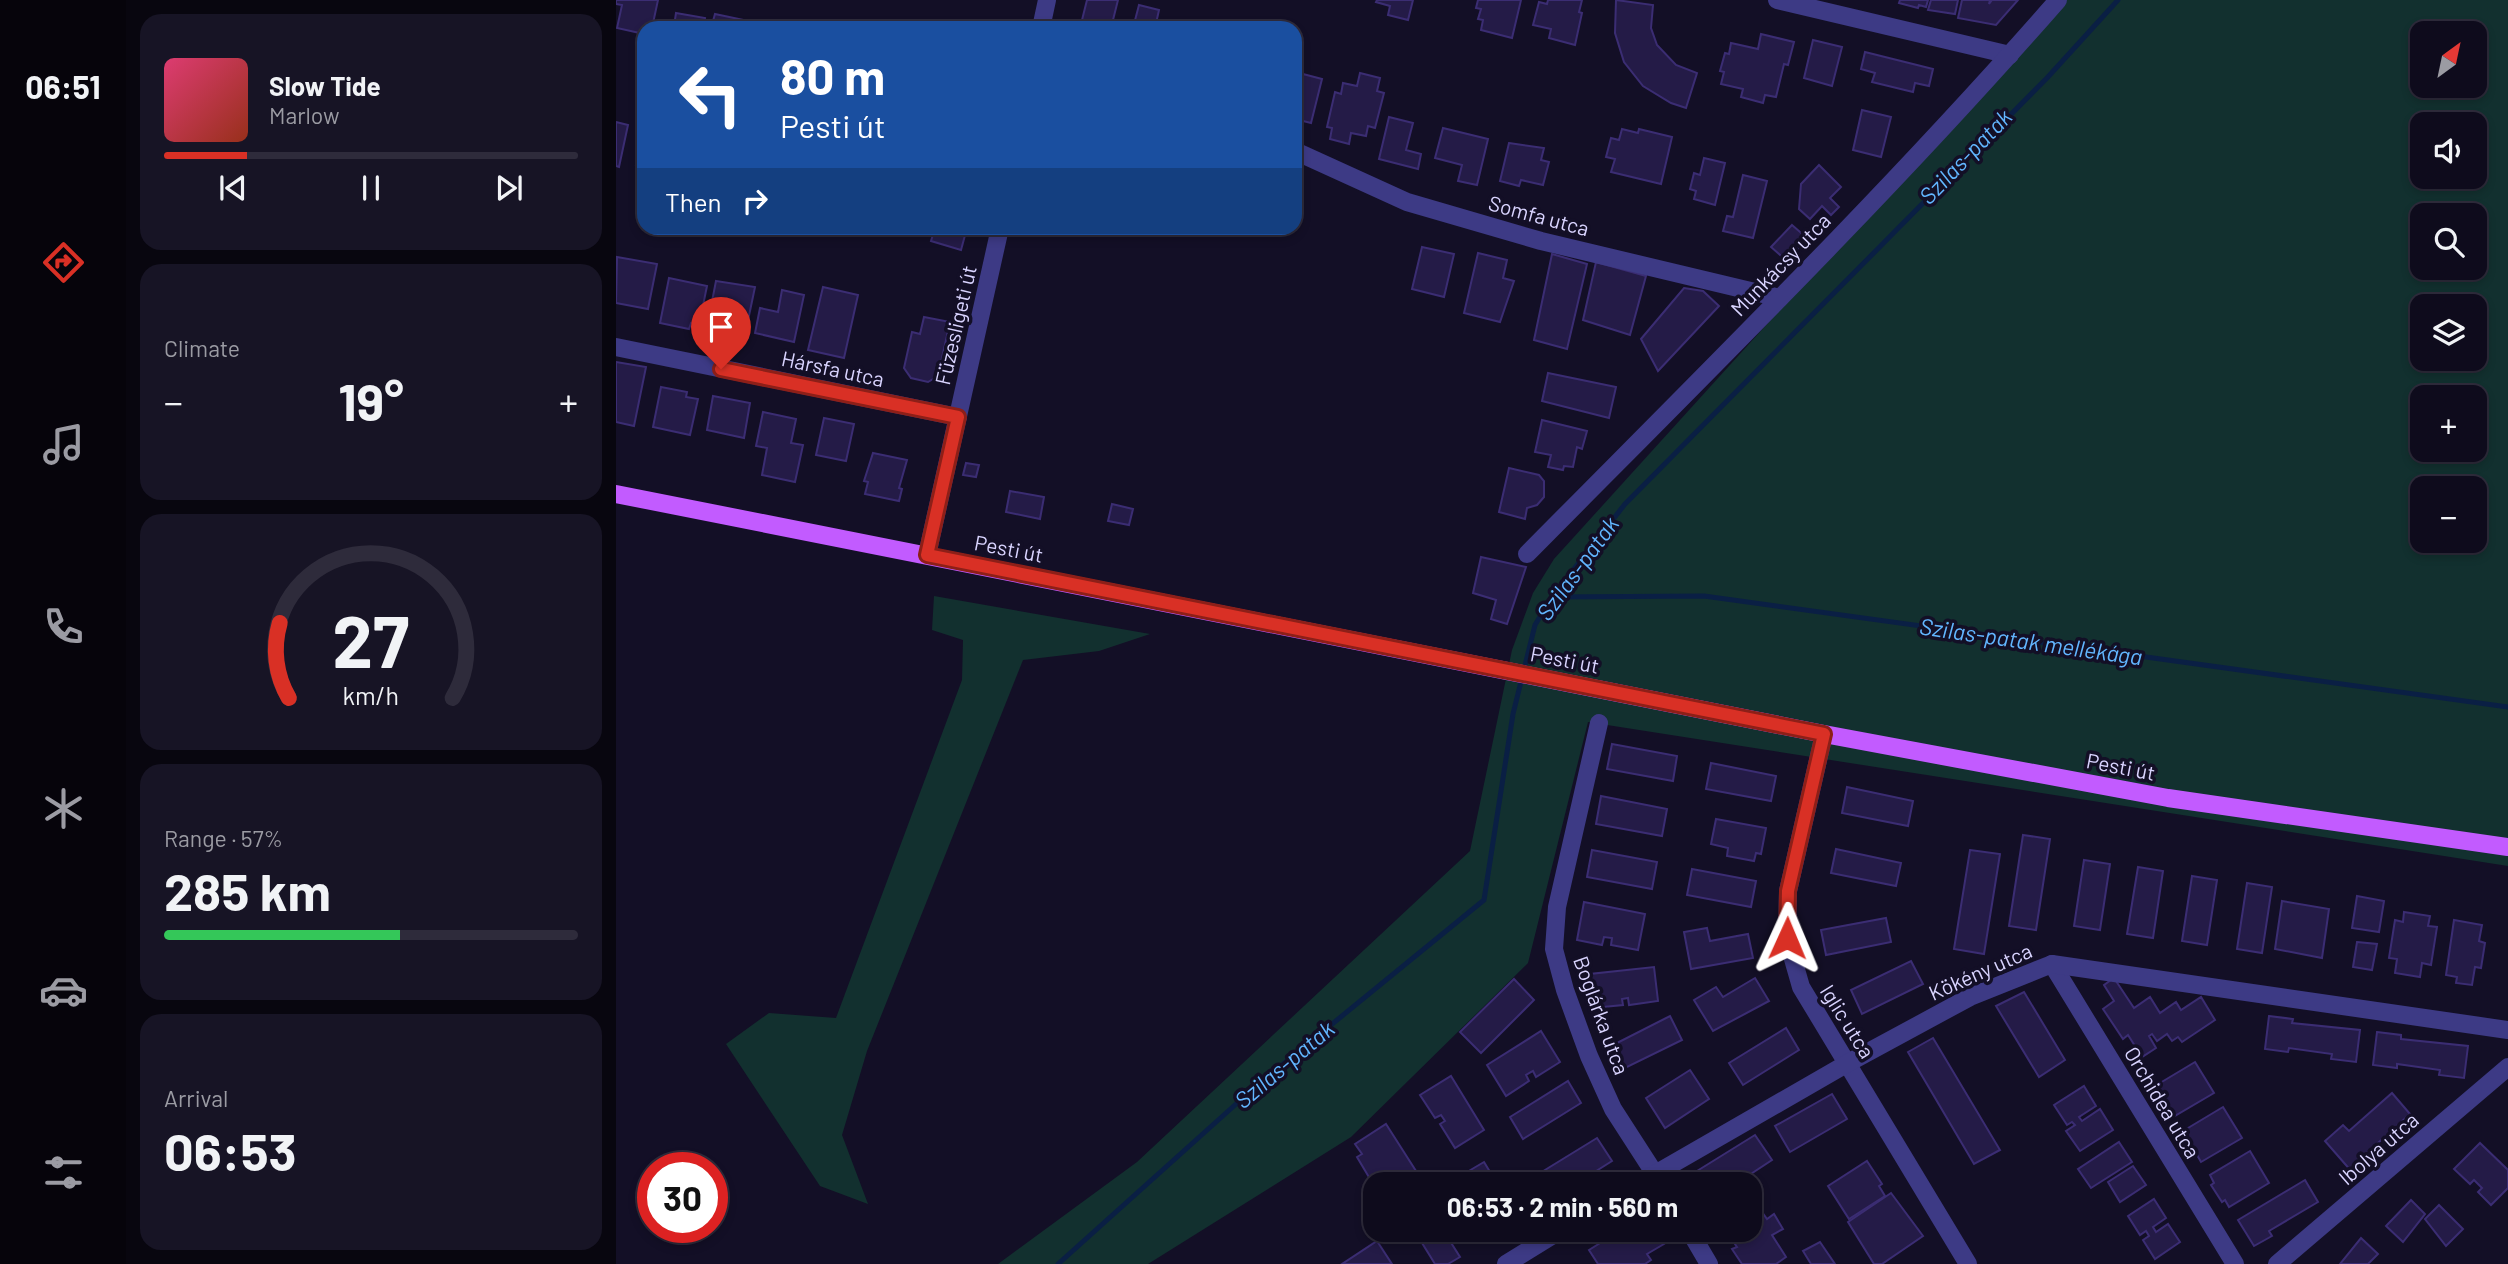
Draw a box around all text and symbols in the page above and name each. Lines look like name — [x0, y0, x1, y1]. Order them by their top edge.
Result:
north arrow — [2410, 21, 2487, 98]
map controls — [2410, 21, 2487, 553]
text: 80 m — [780, 46, 885, 105]
icon: left — [665, 49, 756, 140]
text: 06:51 — [25, 67, 101, 105]
text: Slow Tide — [269, 70, 381, 101]
text: Marlow — [269, 101, 340, 129]
water label: Szilas-patak — [1913, 103, 2017, 209]
text: Pesti út — [780, 106, 886, 144]
button: sound — [2410, 112, 2487, 189]
icon: previous — [214, 169, 252, 207]
icon: pause — [352, 169, 390, 207]
icon: next — [490, 169, 528, 207]
icon: right — [736, 182, 774, 220]
text: Then — [665, 186, 722, 217]
street label: Somfa utca — [1486, 190, 1592, 240]
button: search — [2410, 203, 2487, 280]
street label: Munkácsy utca — [1725, 207, 1835, 321]
icon: directions — [39, 238, 88, 287]
street label: Füzesligeti út — [929, 263, 981, 387]
button: layers — [2410, 294, 2487, 371]
pin — [691, 297, 751, 369]
icon: arrive — [702, 308, 740, 346]
text: Climate — [164, 334, 240, 362]
street label: Hársfa utca — [779, 345, 887, 391]
text: 19° — [338, 369, 404, 431]
text: − — [164, 378, 183, 424]
text: + — [559, 378, 578, 424]
button: + — [2410, 385, 2487, 462]
icon: music — [39, 420, 88, 469]
button: − — [2410, 476, 2487, 553]
water label: Szilas-patak — [1530, 511, 1624, 625]
street label: Pesti út — [973, 529, 1045, 567]
text: 27 — [333, 595, 409, 683]
icon: phone — [39, 602, 88, 651]
water label: Szilas-patak mellékága — [1918, 612, 2144, 670]
street label: Pesti út — [1529, 640, 1601, 678]
text: km/h — [343, 680, 399, 710]
street label: Pesti út — [2085, 747, 2157, 785]
icon: climate — [39, 784, 88, 833]
text: Range · 57% — [164, 824, 283, 852]
text: 285 km — [164, 859, 331, 921]
position arrow — [1750, 901, 1824, 975]
street label: Kökény utca — [1925, 937, 2035, 1005]
street label: Boglárka utca — [1569, 952, 1635, 1078]
icon: car — [39, 966, 88, 1015]
street label: Iglic utca — [1816, 980, 1880, 1062]
water label: Szilas-patak — [1229, 1014, 1339, 1114]
street label: Orchidea utca — [2120, 1042, 2206, 1162]
text: Arrival — [164, 1084, 228, 1112]
street label: Ibolya utca — [2333, 1107, 2423, 1189]
text: 06:53 — [164, 1119, 297, 1181]
icon: filters — [39, 1148, 88, 1197]
speed limit sign: 30 — [637, 1152, 728, 1243]
text: 06:53 · 2 min · 560 m — [1447, 1191, 1678, 1222]

